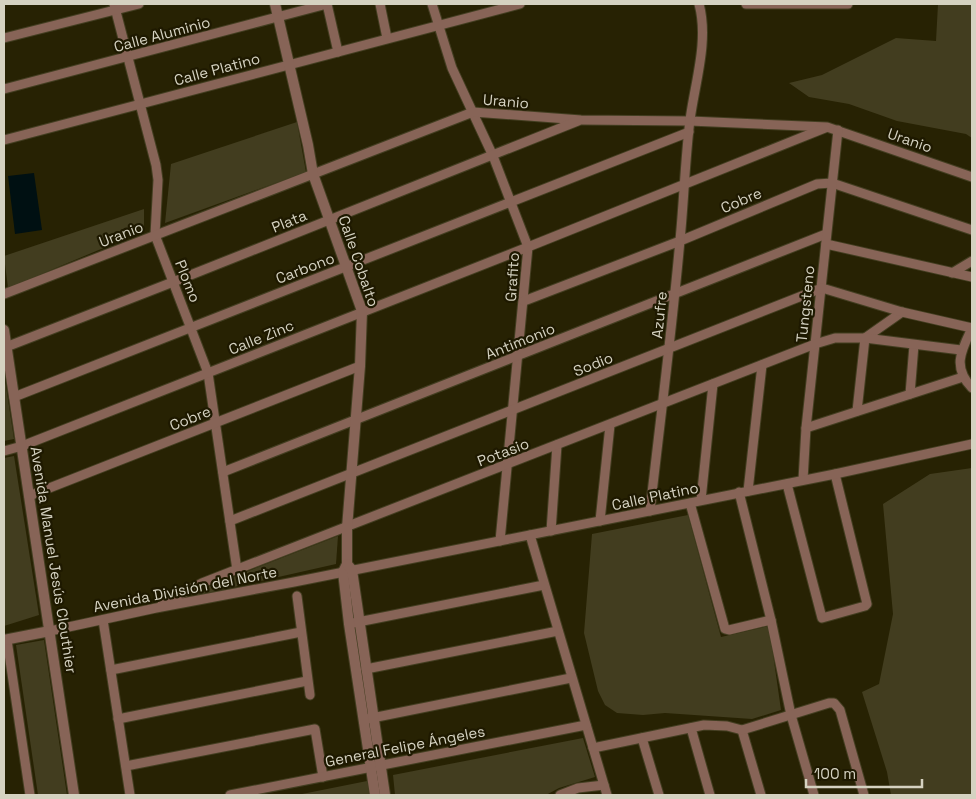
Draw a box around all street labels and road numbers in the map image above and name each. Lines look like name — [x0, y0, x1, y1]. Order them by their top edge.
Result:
street label: Calle Aluminio — [112, 12, 212, 56]
street label: Calle Platino — [172, 48, 262, 90]
street label: Uranio — [482, 90, 530, 112]
street label: Uranio — [885, 124, 935, 156]
street label: Cobre — [718, 183, 765, 217]
street label: Plata — [269, 205, 310, 237]
street label: Calle Cobalto — [335, 213, 383, 309]
street label: Uranio — [96, 217, 146, 251]
street label: Carbono — [273, 248, 337, 288]
street label: Grafito — [501, 252, 523, 302]
street label: Plomo — [171, 257, 205, 305]
street label: Tungsteno — [792, 265, 818, 343]
street label: Azufre — [647, 290, 671, 340]
street label: Calle Zinc — [226, 315, 296, 359]
street label: Antimonio — [482, 318, 558, 364]
street label: Sodio — [570, 347, 616, 381]
street label: Cobre — [167, 401, 214, 435]
street label: Potasio — [474, 433, 532, 471]
street label: Avenida Manuel Jesús Clouthier — [27, 445, 81, 675]
street label: Calle Platino — [610, 478, 700, 514]
street label: Avenida División del Norte — [92, 562, 279, 616]
street label: General Felipe Ángeles — [323, 721, 487, 771]

